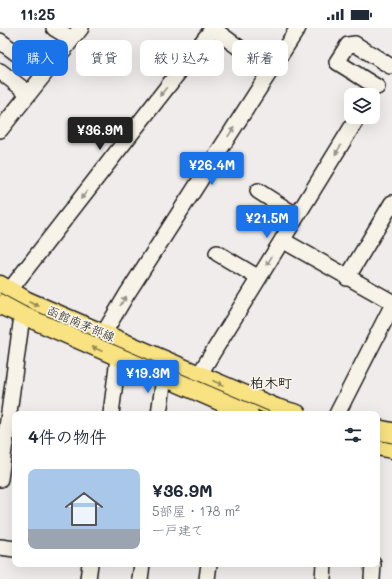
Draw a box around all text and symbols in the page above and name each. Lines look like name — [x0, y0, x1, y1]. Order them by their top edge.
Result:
text: 11:25 — [20, 4, 55, 24]
chip: 購入 — [12, 40, 68, 76]
chip: 賃貸 — [76, 40, 132, 76]
chip: 絞り込み — [140, 40, 224, 76]
chip: 新着 — [232, 40, 288, 76]
one-way arrow — [159, 87, 167, 97]
map controls — [344, 88, 380, 124]
button: layers — [344, 88, 380, 124]
pin: ¥36.9M — [67, 117, 133, 151]
text: ¥36.9M — [77, 121, 123, 138]
one-way arrow — [227, 127, 235, 137]
one-way arrow — [334, 144, 341, 156]
pin: ¥26.4M — [179, 152, 245, 186]
text: ¥26.4M — [189, 156, 235, 173]
one-way arrow — [79, 189, 88, 200]
pin: ¥21.5M — [234, 205, 300, 239]
text: ¥21.5M — [245, 209, 289, 226]
one-way arrow — [266, 255, 273, 267]
one-way arrow — [119, 296, 127, 306]
one-way arrow — [28, 301, 40, 307]
street label: 函館南茅部線 — [45, 302, 118, 345]
one-way arrow — [91, 346, 103, 352]
pin: ¥19.3M — [115, 360, 181, 394]
text: ¥19.3M — [126, 364, 170, 381]
district label: 柏木町 — [250, 373, 292, 392]
one-way arrow — [212, 380, 223, 386]
icon: filters — [342, 424, 364, 446]
text: 4件の物件 — [28, 425, 107, 447]
text: ¥36.9M — [152, 479, 213, 501]
icon: home — [60, 485, 108, 533]
text: 5部屋 · 178 m² — [152, 502, 240, 519]
text: 一戸建て — [152, 521, 204, 538]

